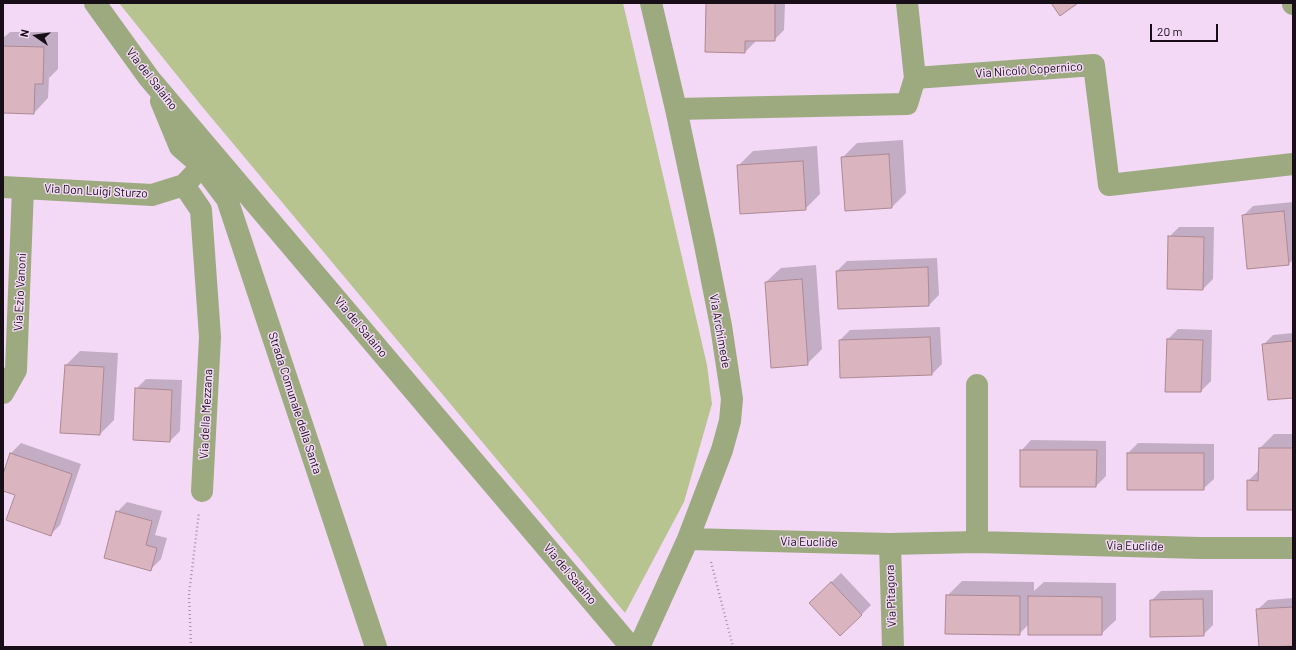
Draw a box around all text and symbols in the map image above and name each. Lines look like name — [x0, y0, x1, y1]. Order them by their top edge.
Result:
north arrow — [16, 16, 56, 56]
scale bar — [1152, 16, 1220, 42]
text: 20 m — [1157, 24, 1183, 38]
text: N — [17, 28, 31, 38]
street label: Via del Salaino — [123, 45, 181, 113]
street label: Via Nicolò Copernico — [975, 59, 1083, 81]
street label: Via Don Luigi Sturzo — [44, 181, 148, 201]
street label: Via Ezio Vanoni — [11, 253, 29, 331]
street label: Via Archimede — [706, 293, 734, 369]
street label: Via del Salaino — [331, 294, 391, 360]
street label: Strada Comunale della Santa — [265, 330, 325, 476]
street label: Via della Mezzana — [196, 369, 216, 459]
street label: Via Euclide — [780, 534, 838, 550]
street label: Via Euclide — [1106, 538, 1164, 554]
street label: Via del Salaino — [540, 541, 600, 607]
street label: Via Pitagora — [883, 564, 899, 628]

